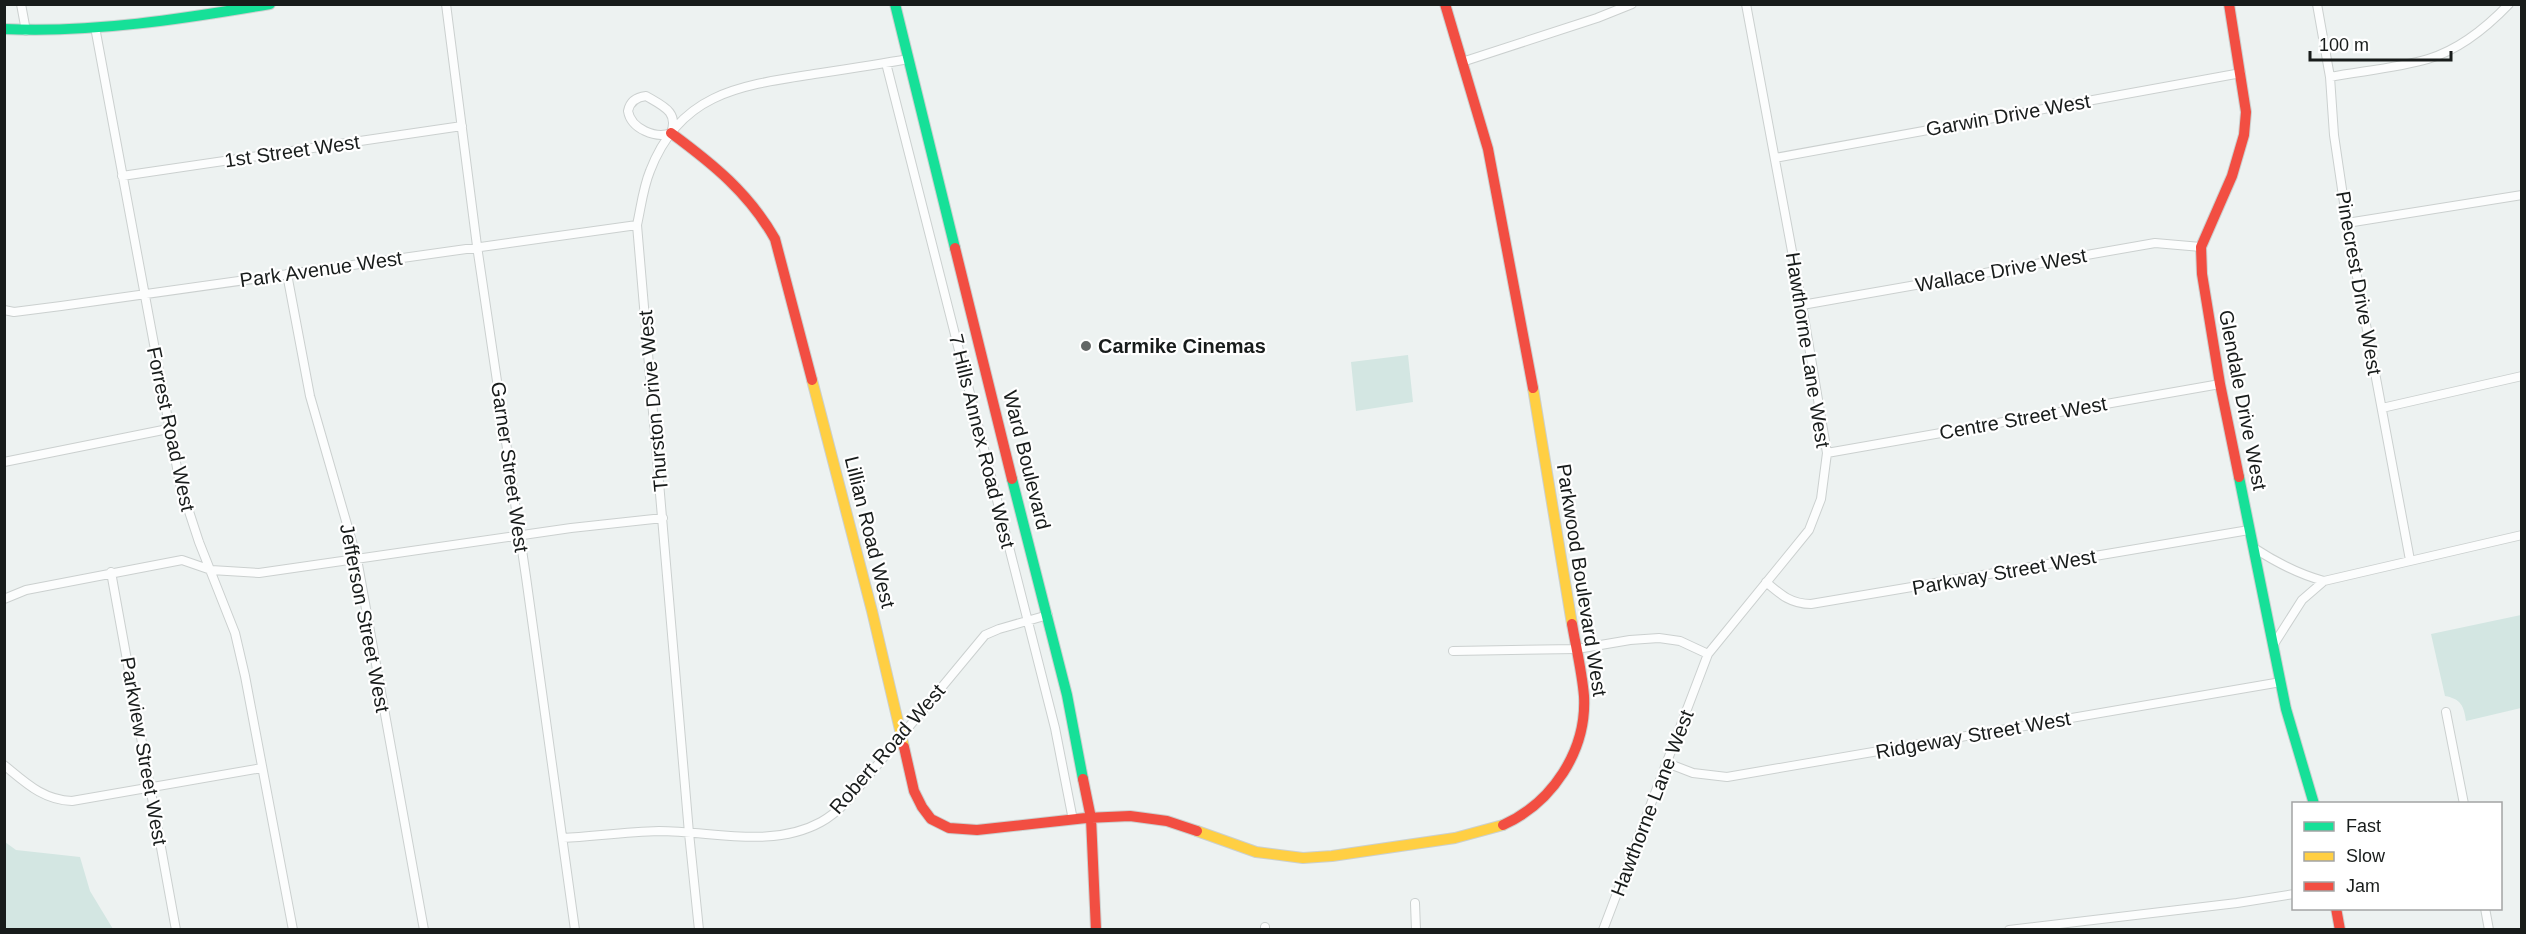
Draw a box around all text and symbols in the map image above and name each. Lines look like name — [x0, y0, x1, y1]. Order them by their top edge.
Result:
scale bar — [2310, 24, 2451, 62]
text: 100 m — [2319, 35, 2369, 55]
street label: Garwin Drive West — [1924, 90, 2092, 140]
street label: 1st Street West — [223, 131, 361, 171]
street label: Pinecrest Drive West — [2332, 189, 2386, 377]
street label: Wallace Drive West — [1914, 244, 2089, 296]
street label: Park Avenue West — [238, 247, 404, 291]
street label: Hawthorne Lane West — [1782, 251, 1834, 450]
street label: Glendale Drive West — [2215, 308, 2271, 492]
street label: Thurston Drive West — [634, 309, 672, 493]
street label: 7 Hills Annex Road West — [945, 332, 1019, 551]
place label: Carmike Cinemas — [1098, 335, 1266, 357]
marker: Carmike Cinemas — [1079, 339, 1093, 353]
street label: Forrest Road West — [143, 345, 199, 514]
street label: Garner Street West — [487, 380, 533, 554]
street label: Ward Boulevard — [999, 388, 1055, 532]
street label: Centre Street West — [1938, 392, 2109, 444]
street label: Lillian Road West — [841, 454, 900, 610]
street label: Parkwood Boulevard West — [1553, 462, 1611, 698]
street label: Jefferson Street West — [336, 522, 394, 715]
street label: Parkway Street West — [1910, 545, 2098, 599]
street label: Parkview Street West — [117, 655, 171, 847]
street label: Robert Road West — [825, 680, 949, 818]
street label: Hawthorne Lane West — [1606, 706, 1698, 899]
street label: Ridgeway Street West — [1874, 707, 2073, 763]
legend — [2292, 802, 2502, 910]
text: Fast — [2346, 816, 2381, 836]
text: Slow — [2346, 846, 2386, 866]
text: Jam — [2346, 876, 2380, 896]

